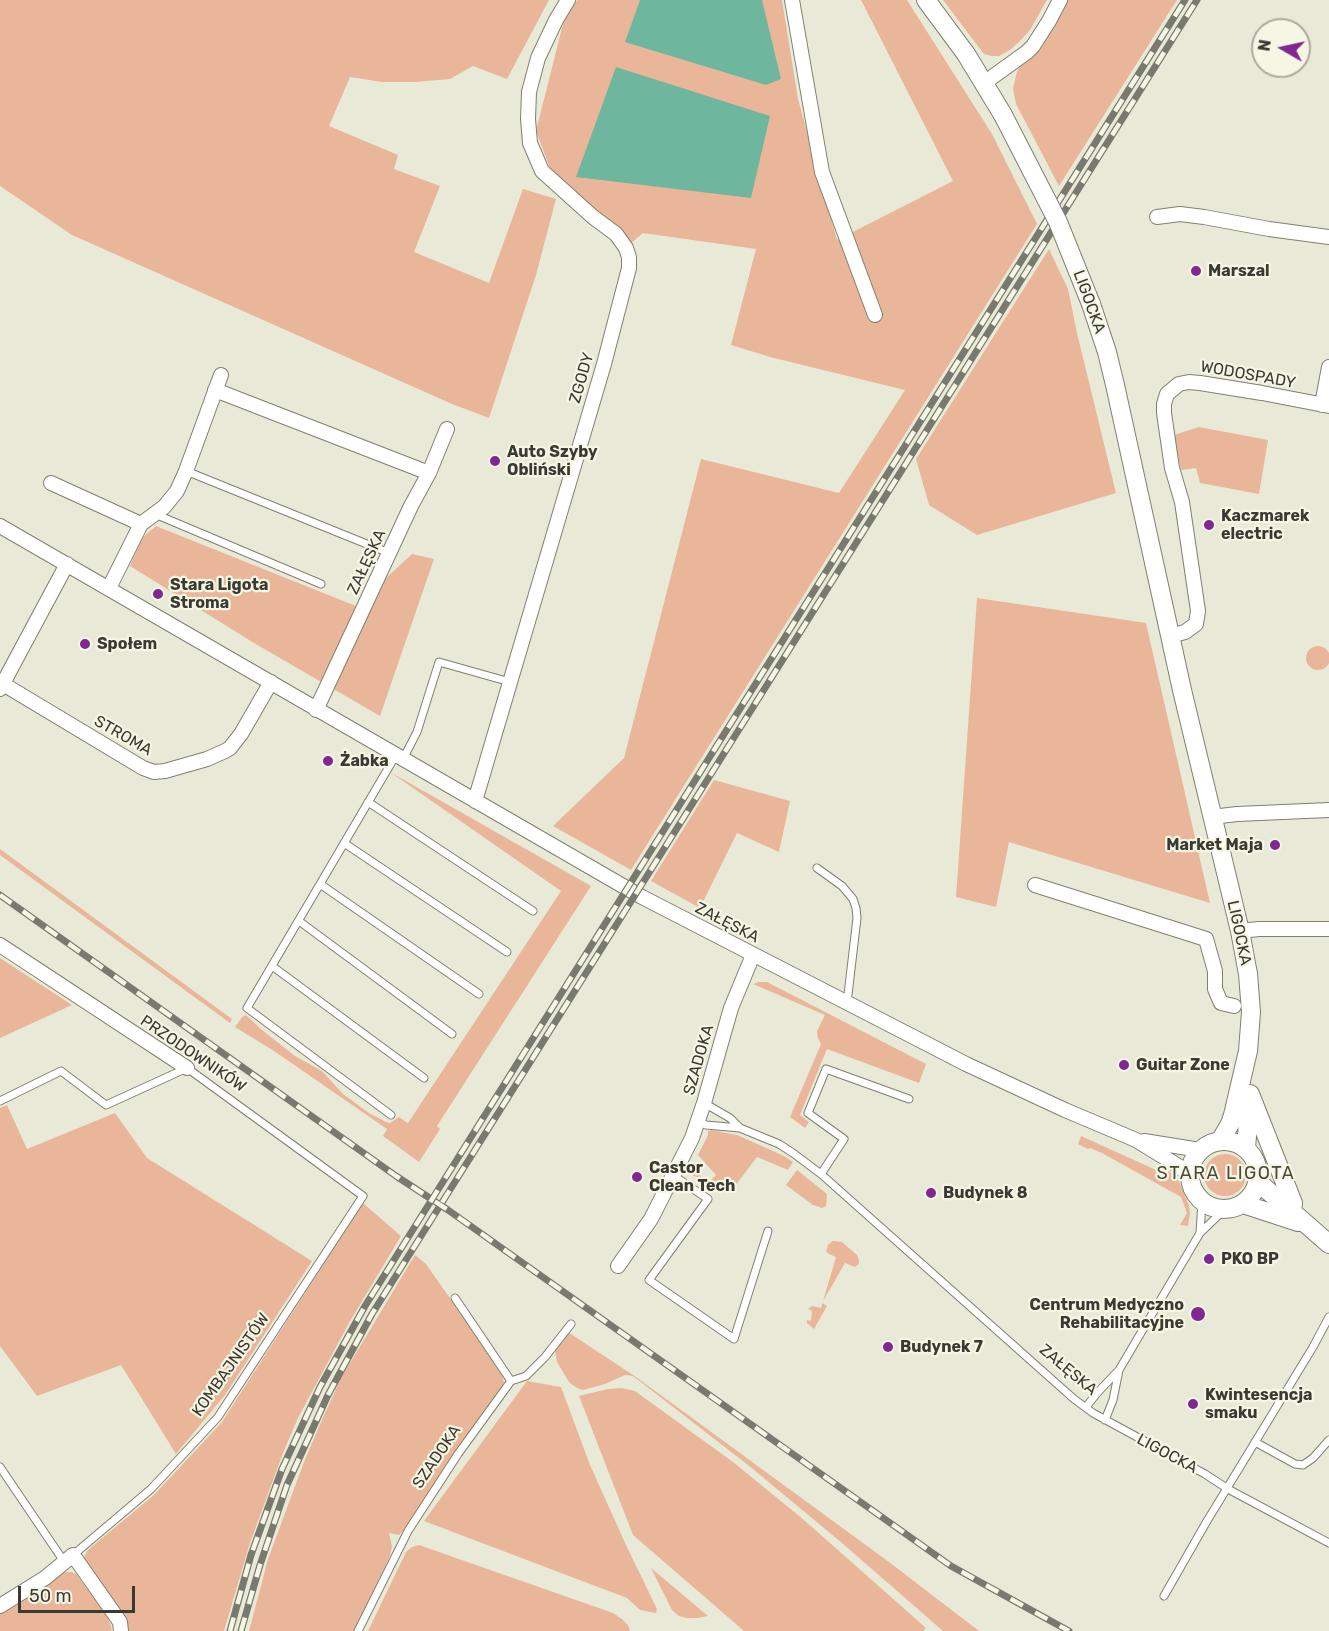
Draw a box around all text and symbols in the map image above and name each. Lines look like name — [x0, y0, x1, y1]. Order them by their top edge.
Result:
north arrow — [1251, 18, 1311, 78]
text: N — [1254, 38, 1275, 53]
place label: Marszal — [1208, 261, 1270, 281]
marker: Marszal — [1189, 264, 1203, 278]
street label: LIGOCKA — [1069, 268, 1109, 336]
street label: ZGODY — [566, 350, 598, 406]
street label: WODOSPADY — [1199, 357, 1297, 393]
place label: Auto Szyby Obliński — [507, 442, 597, 480]
marker: Auto Szyby Obliński — [488, 454, 502, 468]
place label: Kaczmarek electric — [1221, 506, 1309, 544]
marker: Kaczmarek electric — [1202, 518, 1216, 532]
street label: ZAŁĘSKA — [344, 526, 390, 598]
place label: Stara Ligota Stroma — [170, 575, 268, 613]
marker: Stara Ligota Stroma — [151, 587, 165, 601]
place label: Społem — [97, 634, 157, 654]
marker: Społem — [78, 637, 92, 651]
street label: STROMA — [91, 712, 155, 760]
place label: Żabka — [340, 751, 389, 771]
marker: Żabka — [321, 754, 335, 768]
place label: Market Maja — [1166, 835, 1263, 855]
marker: Market Maja — [1268, 838, 1282, 852]
street label: ZAŁĘSKA — [692, 899, 762, 947]
street label: LIGOCKA — [1223, 899, 1255, 967]
street label: PRZODOWNIKÓW — [136, 1011, 250, 1097]
street label: SZADOKA — [680, 1023, 718, 1097]
place label: Guitar Zone — [1136, 1055, 1230, 1075]
marker: Guitar Zone — [1117, 1058, 1131, 1072]
place label: Castor Clean Tech — [649, 1158, 735, 1196]
district label: STARA LIGOTA — [1157, 1163, 1295, 1185]
marker: Castor Clean Tech — [630, 1170, 644, 1184]
place label: Budynek 8 — [943, 1183, 1028, 1203]
marker: Budynek 8 — [924, 1186, 938, 1200]
place label: PKO BP — [1221, 1249, 1279, 1269]
marker: PKO BP — [1202, 1252, 1216, 1266]
place label: Centrum Medyczno Rehabilitacyjne — [1030, 1295, 1184, 1333]
marker: Centrum Medyczno Rehabilitacyjne — [1189, 1305, 1207, 1323]
street label: KOMBAJNISTÓW — [188, 1310, 274, 1420]
place label: Budynek 7 — [900, 1337, 983, 1357]
marker: Budynek 7 — [881, 1340, 895, 1354]
street label: ZAŁĘSKA — [1035, 1340, 1101, 1400]
place label: Kwintesencja smaku — [1205, 1385, 1312, 1423]
marker: Kwintesencja smaku — [1186, 1397, 1200, 1411]
street label: SZADOKA — [409, 1422, 465, 1492]
street label: LIGOCKA — [1133, 1430, 1201, 1478]
scale bar — [21, 1574, 138, 1612]
text: 50 m — [29, 1585, 72, 1607]

